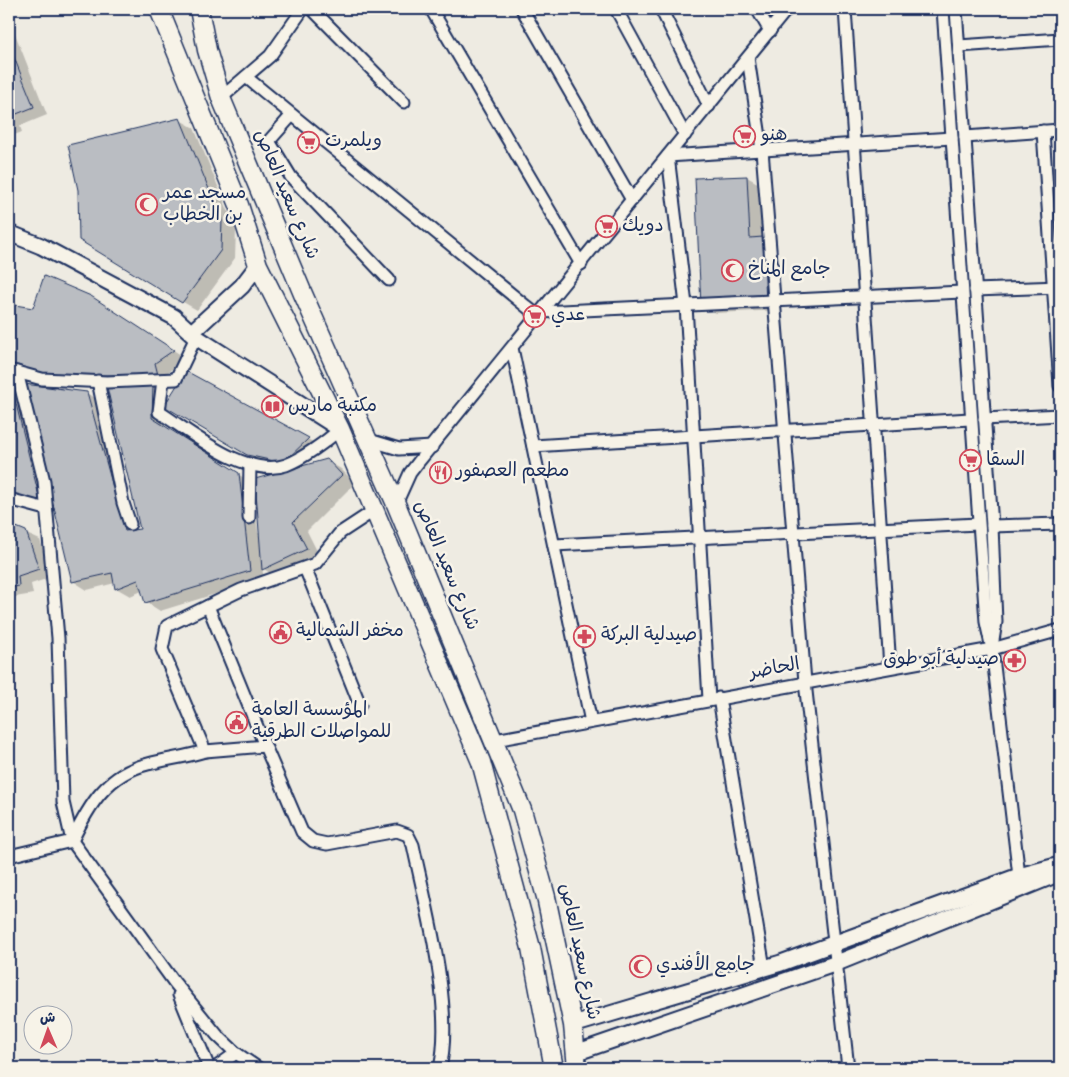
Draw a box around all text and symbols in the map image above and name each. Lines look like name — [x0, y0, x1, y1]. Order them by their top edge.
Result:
supermarket icon: هنو — [733, 124, 757, 148]
place label: هنو — [760, 125, 787, 148]
street label: شارع سعيد العاص — [247, 127, 323, 263]
supermarket icon: ويلمرت — [297, 130, 321, 154]
place label: ويلمرت — [325, 131, 382, 154]
place label: مسجد عمر بن الخطاب — [161, 183, 246, 228]
mosque icon: مسجد عمر بن الخطاب — [135, 193, 159, 217]
supermarket icon: دويك — [594, 215, 618, 239]
place label: دويك — [622, 216, 664, 239]
mosque icon: جامع المناخ — [720, 258, 744, 282]
place label: جامع المناخ — [748, 259, 831, 282]
supermarket icon: عدي — [523, 304, 547, 328]
place label: عدي — [551, 305, 585, 328]
library icon: مكتبة مارس — [260, 395, 284, 419]
place label: مكتبة مارس — [288, 396, 377, 419]
supermarket icon: السقا — [958, 449, 982, 473]
place label: السقا — [986, 450, 1025, 473]
restaurant icon: مطعم العصفور — [428, 460, 452, 484]
place label: مطعم العصفور — [454, 461, 569, 484]
street label: شارع سعيد العاص — [407, 498, 483, 634]
public building icon: مخفر الشمالية — [268, 620, 292, 644]
place label: مخفر الشمالية — [296, 621, 404, 644]
pharmacy icon: صيدلية البركة — [573, 624, 597, 648]
place label: صيدلية البركة — [601, 625, 697, 648]
place label: صيدلية أبو طوق — [883, 647, 999, 672]
pharmacy icon: صيدلية أبو طوق — [1003, 648, 1027, 672]
street label: الحاضر — [746, 654, 802, 686]
place label: المؤسسة العامة للمواصلات الطرقية — [252, 700, 391, 745]
public building icon: المؤسسة العامة للمواصلات الطرقية — [224, 710, 248, 734]
street label: شارع سعيد العاص — [552, 882, 604, 1022]
place label: جامع الأفندي — [656, 951, 755, 978]
mosque icon: جامع الأفندي — [628, 954, 652, 978]
north arrow — [22, 1004, 72, 1054]
text: ش — [40, 1011, 56, 1028]

